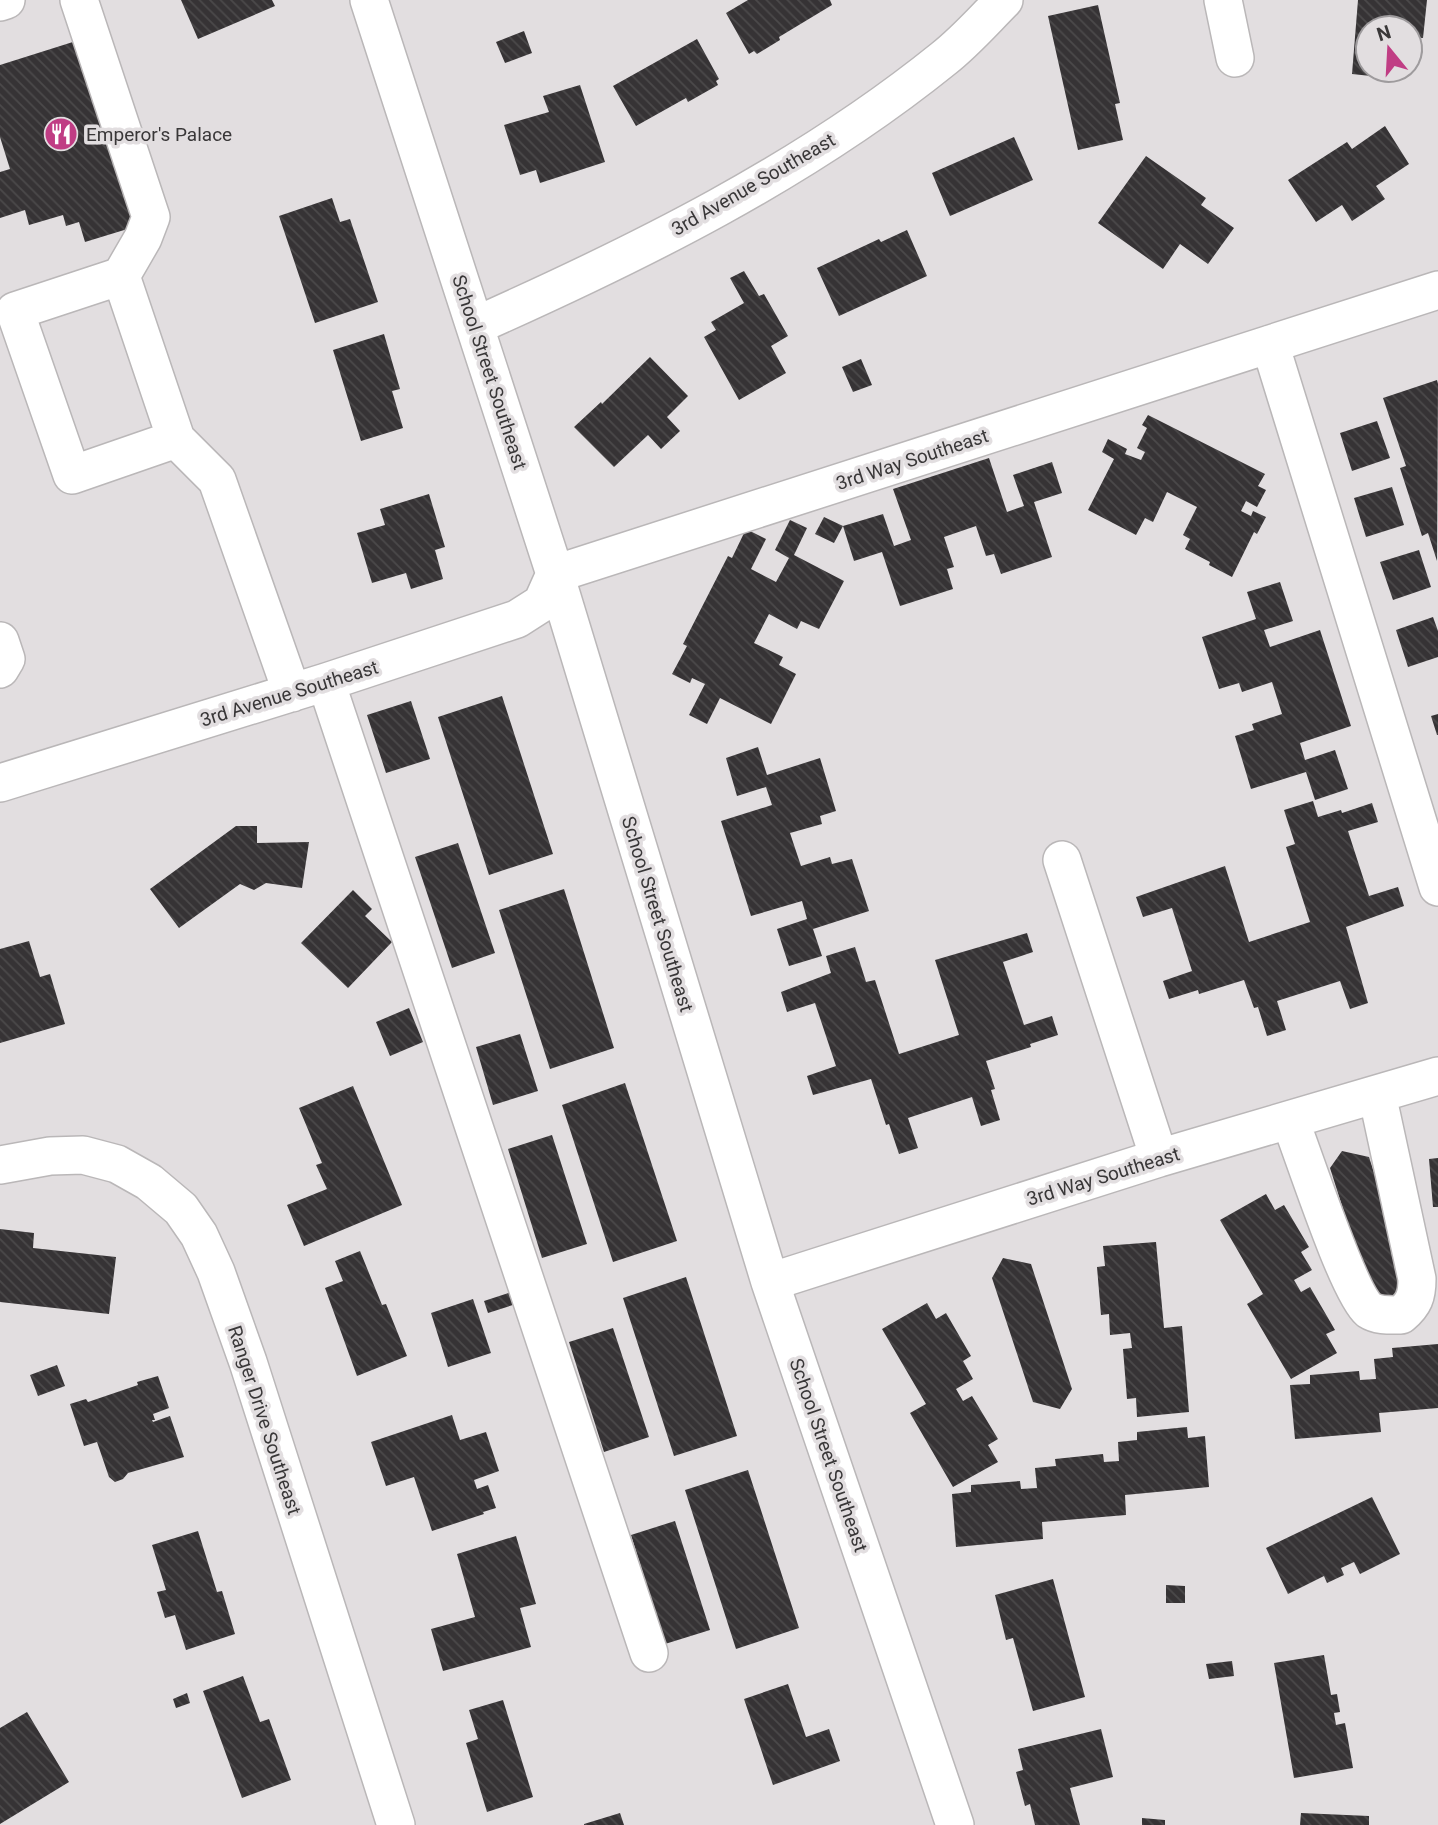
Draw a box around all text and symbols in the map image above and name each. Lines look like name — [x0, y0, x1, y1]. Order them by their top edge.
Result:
north arrow — [1354, 14, 1424, 84]
text: N — [1374, 20, 1394, 46]
restaurant icon: Emperor's Palace — [42, 115, 80, 153]
place label: Emperor's Palace — [86, 123, 232, 146]
street label: 3rd Avenue Southeast — [667, 128, 839, 241]
street label: School Street Southeast — [447, 272, 532, 472]
street label: 3rd Way Southeast — [833, 424, 991, 495]
street label: 3rd Avenue Southeast — [197, 655, 381, 732]
street label: School Street Southeast — [617, 814, 698, 1015]
street label: 3rd Way Southeast — [1024, 1142, 1182, 1211]
street label: Ranger Drive Southeast — [223, 1323, 306, 1518]
street label: School Street Southeast — [785, 1355, 872, 1555]

